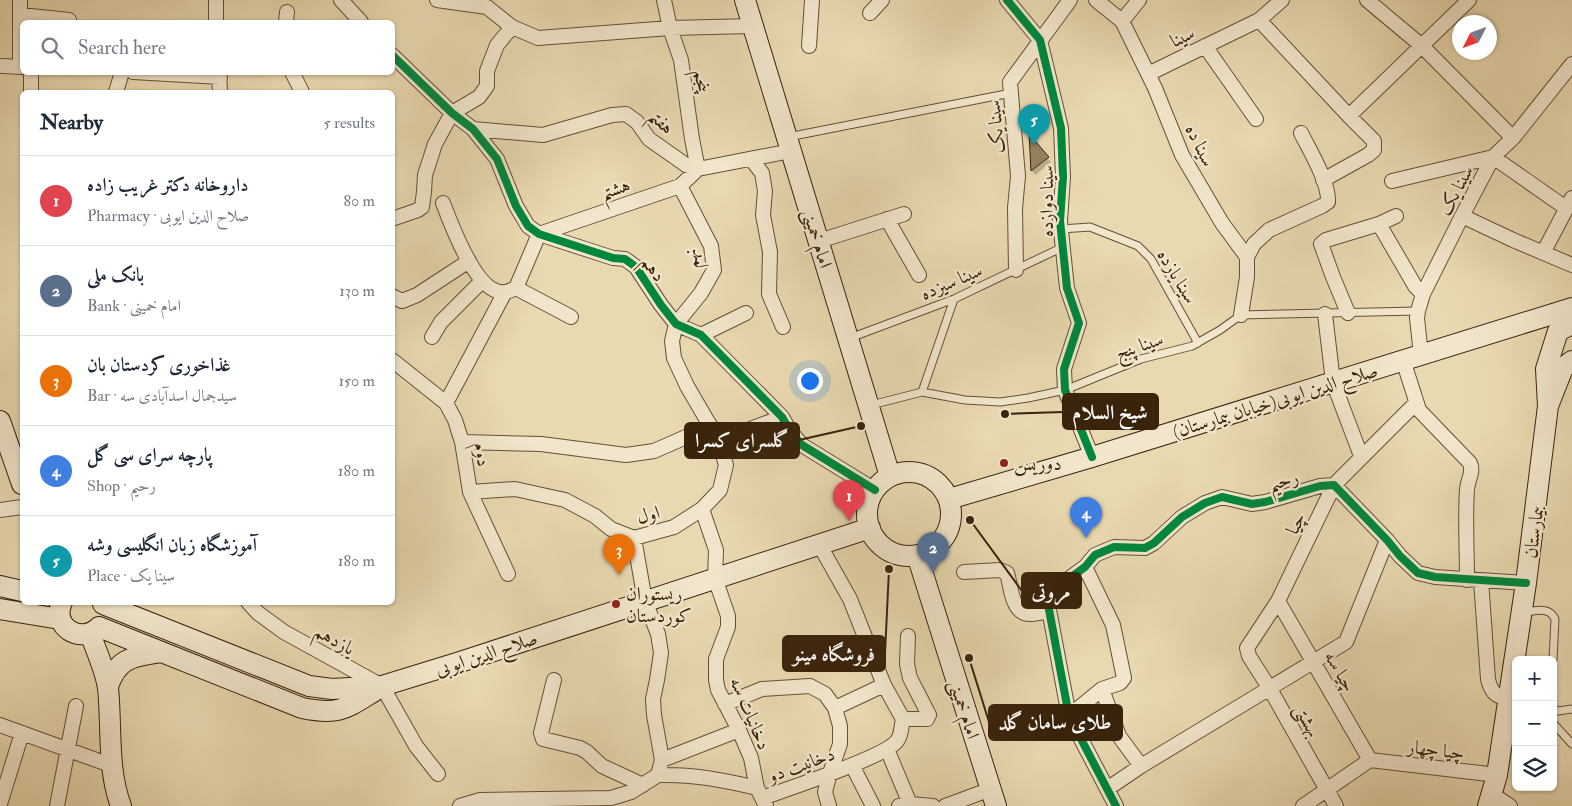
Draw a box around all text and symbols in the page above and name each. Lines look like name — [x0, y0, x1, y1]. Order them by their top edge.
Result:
north arrow — [1452, 15, 1497, 60]
search box — [20, 20, 395, 75]
street label: سینا — [1166, 21, 1199, 53]
icon: search — [38, 34, 66, 62]
text: Search here — [78, 36, 166, 60]
street label: پنجم — [683, 68, 716, 97]
street label: سینا یک — [982, 99, 1010, 155]
street label: هفتم — [639, 104, 679, 145]
pin: 5 — [1018, 104, 1050, 145]
text: Nearby — [40, 109, 103, 136]
text: 5 results — [324, 113, 375, 133]
street label: سینا ده — [1180, 120, 1221, 170]
street label: سینا یک — [1433, 161, 1479, 220]
street label: سینا دوازده — [1035, 165, 1059, 237]
text: داروخانه دکتر غریب زاده — [87, 173, 249, 197]
street label: هشتم — [597, 173, 636, 212]
text: 1 — [53, 191, 59, 211]
text: 80 m — [344, 191, 375, 211]
text: Pharmacy · صلاح الدین ایوبی — [87, 206, 249, 226]
street label: امام خمینی — [793, 206, 837, 272]
street label: سینا یازده — [1152, 245, 1203, 308]
street label: نهم — [678, 248, 710, 270]
street label: دهم — [631, 251, 671, 290]
street label: سینا سیزده — [917, 258, 986, 306]
text: بانک ملی — [87, 263, 144, 287]
text: 2 — [52, 281, 60, 301]
text: 130 m — [339, 281, 375, 301]
text: Bank · امام خمینی — [87, 296, 181, 316]
street label: سینا پنج — [1112, 327, 1168, 370]
text: غذاخوری کردستان بان — [87, 353, 231, 377]
street label: صلاح الدین ایوبی(خیابان بیمارستان) — [1170, 358, 1382, 448]
your location — [797, 368, 823, 394]
text: 3 — [53, 371, 59, 391]
text: 150 m — [338, 371, 375, 391]
text: Bar · سیدجمال اسدآبادی سه — [87, 386, 237, 406]
callout: شیخ السلام — [1063, 394, 1158, 429]
text: شیخ السلام — [1072, 400, 1148, 430]
callout: گلسرای کسرا — [685, 423, 799, 458]
text: گلسرای کسرا — [695, 428, 789, 453]
street label: دوم — [464, 440, 496, 469]
text: پارچه سرای سی گل — [87, 443, 212, 467]
place label: دوریس — [1014, 452, 1062, 477]
marker: دوریس — [998, 457, 1010, 469]
text: 4 — [52, 461, 60, 481]
text: 180 m — [338, 461, 375, 481]
street label: رحیم — [1265, 465, 1303, 503]
text: Shop · رحیم — [87, 476, 156, 496]
pin: 1 — [833, 480, 865, 521]
pin: 4 — [1070, 497, 1102, 538]
street label: اول — [634, 500, 663, 530]
street label: بیمارستان — [1518, 505, 1550, 560]
street label: چیا — [1280, 509, 1311, 538]
pin: 2 — [917, 532, 949, 573]
text: آموزشگاه زبان انگلیسی وشه — [87, 533, 257, 557]
pin: 3 — [603, 534, 635, 575]
text: 5 — [52, 551, 60, 571]
text: 180 m — [338, 551, 375, 571]
text: Place · سینا یک — [87, 566, 175, 586]
callout: مروتی — [1022, 573, 1081, 608]
text: مروتی — [1030, 579, 1071, 606]
place label: ریستوران کوردستان — [626, 582, 692, 628]
marker: ریستوران کوردستان — [610, 598, 622, 610]
street label: یازدهم — [307, 619, 360, 667]
street label: صلاح الدین ایوبی — [432, 626, 542, 687]
callout: فروشگاه مینو — [783, 636, 885, 671]
text: فروشگاه مینو — [791, 641, 875, 667]
street label: چیا سه — [1319, 647, 1361, 696]
map controls — [1512, 656, 1557, 791]
button: + — [1512, 656, 1557, 701]
street label: دخانیات سه — [724, 673, 776, 753]
street label: امام خمینی — [939, 677, 985, 743]
street label: بهشتی — [1287, 699, 1326, 742]
button: − — [1512, 701, 1557, 746]
callout: طلای سامان گلد — [989, 705, 1122, 740]
text: طلای سامان گلد — [998, 710, 1112, 735]
street label: چیا چهار — [1404, 734, 1466, 765]
street label: دخانیت دو — [763, 742, 838, 789]
button: layers — [1512, 746, 1557, 791]

